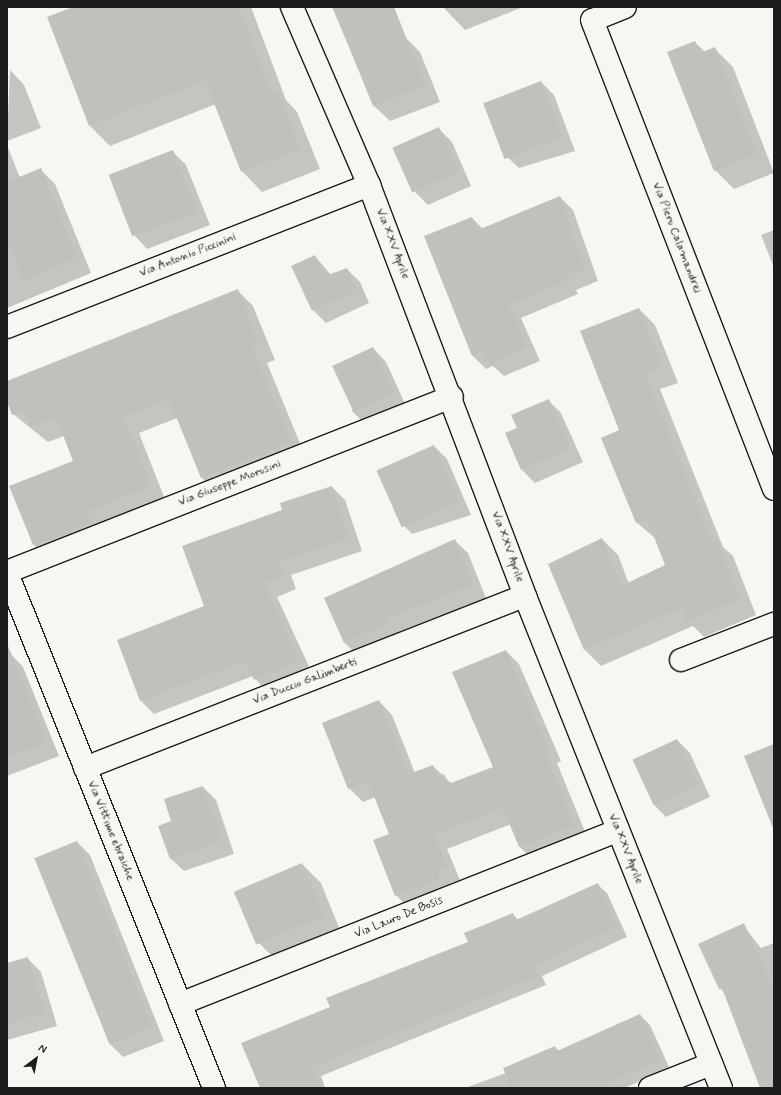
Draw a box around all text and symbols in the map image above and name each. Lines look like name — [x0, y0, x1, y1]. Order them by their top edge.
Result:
street label: Via Piero Calamandrei — [648, 181, 704, 295]
street label: Via XXV Aprile — [372, 207, 412, 281]
street label: Via Antonio Piccinini — [138, 231, 238, 281]
street label: Via Giuseppe Morosini — [177, 458, 283, 510]
street label: Via XXV Aprile — [488, 510, 526, 584]
street label: Via Duccio Galimberti — [252, 656, 358, 708]
street label: Via Vittime ebraiche — [83, 779, 137, 883]
street label: Via XXV Aprile — [604, 812, 646, 886]
street label: Via Lauro De Bosis — [353, 894, 445, 942]
north arrow — [16, 1039, 56, 1079]
text: N — [36, 1041, 49, 1057]

